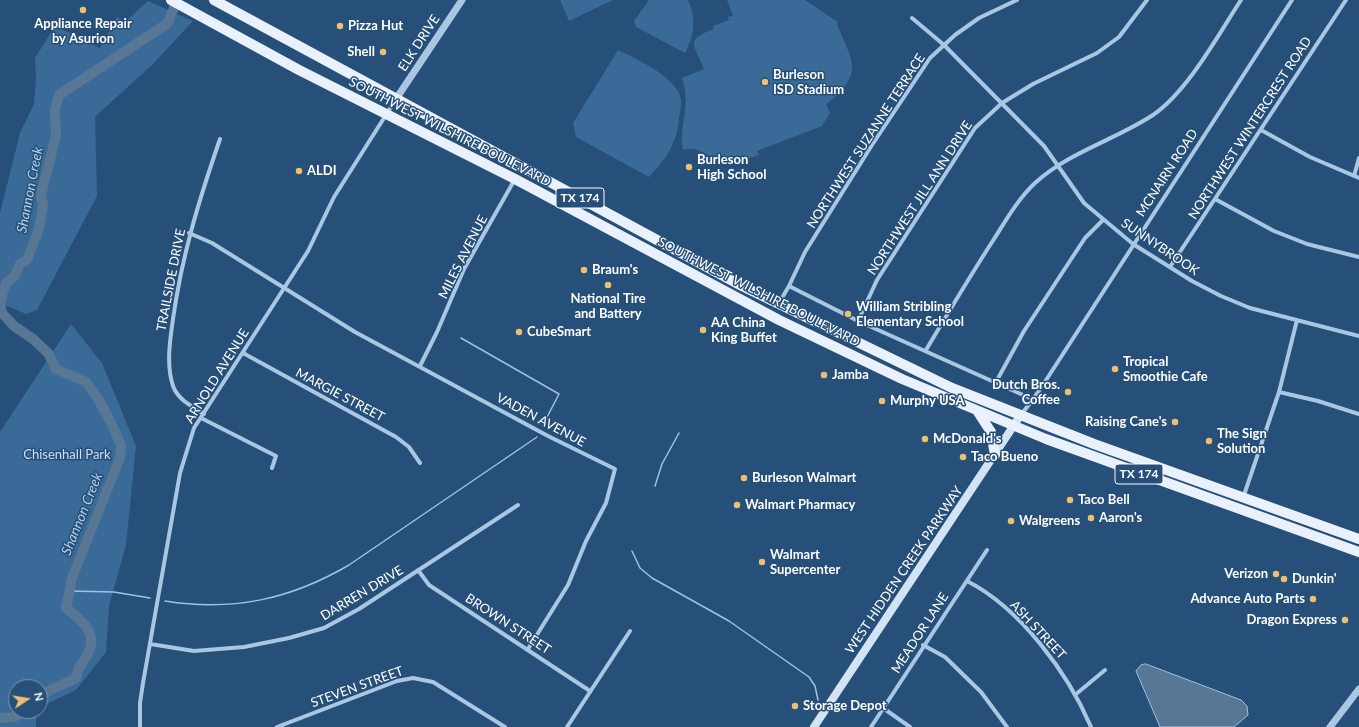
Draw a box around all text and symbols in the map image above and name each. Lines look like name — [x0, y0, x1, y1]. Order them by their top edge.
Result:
marker: Appliance Repair by Asurion — [78, 5, 88, 15]
street label: ELK DRIVE — [395, 12, 443, 74]
place label: Appliance Repair by Asurion — [34, 16, 132, 47]
place label: Pizza Hut — [348, 18, 403, 34]
marker: Pizza Hut — [335, 21, 345, 31]
street label: NORTHWEST WINTERCREST ROAD — [1185, 34, 1315, 222]
place label: Shell — [347, 44, 375, 60]
marker: Shell — [378, 47, 388, 57]
street label: NORTHWEST SUZANNE TERRACE — [804, 51, 928, 231]
place label: Burleson ISD Stadium — [773, 67, 844, 98]
street label: SOUTHWEST WILSHIRE BOULEVARD — [346, 74, 554, 190]
marker: Burleson ISD Stadium — [760, 77, 770, 87]
street label: NORTHWEST JILL ANN DRIVE — [864, 118, 976, 278]
street label: MCNAIRN ROAD — [1133, 126, 1201, 220]
water label: Shannon Creek — [13, 145, 47, 235]
place label: Burleson High School — [697, 152, 766, 183]
marker: Burleson High School — [684, 162, 694, 172]
place label: ALDI — [307, 163, 337, 179]
marker: ALDI — [294, 166, 304, 176]
road number: TX 174 — [556, 188, 604, 208]
street label: MILES AVENUE — [435, 213, 491, 301]
street label: SUNNYBROOK — [1118, 215, 1202, 279]
street label: TRAILSIDE DRIVE — [153, 227, 189, 333]
street label: SOUTHWEST WILSHIRE BOULEVARD — [655, 234, 863, 350]
place label: Braum's — [592, 262, 638, 278]
marker: Braum's — [579, 265, 589, 275]
marker: National Tire and Battery — [603, 280, 613, 290]
place label: National Tire and Battery — [570, 291, 646, 322]
place label: William Stribling Elementary School — [856, 299, 964, 330]
marker: William Stribling Elementary School — [843, 309, 853, 319]
place label: AA China King Buffet — [711, 315, 777, 346]
place label: CubeSmart — [527, 324, 591, 340]
marker: AA China King Buffet — [698, 325, 708, 335]
street label: ARNOLD AVENUE — [182, 326, 252, 426]
marker: CubeSmart — [514, 327, 524, 337]
place label: Tropical Smoothie Cafe — [1123, 354, 1208, 385]
marker: Tropical Smoothie Cafe — [1110, 364, 1120, 374]
street label: MARGIE STREET — [293, 365, 387, 425]
place label: Jamba — [832, 367, 869, 383]
marker: Jamba — [819, 370, 829, 380]
place label: Dutch Bros. Coffee — [992, 377, 1060, 408]
marker: Dutch Bros. Coffee — [1063, 387, 1073, 397]
street label: VADEN AVENUE — [494, 390, 588, 450]
place label: Murphy USA — [890, 393, 965, 409]
marker: Murphy USA — [877, 396, 887, 406]
place label: Raising Cane's — [1085, 414, 1167, 430]
marker: Raising Cane's — [1170, 417, 1180, 427]
place label: The Sign Solution — [1217, 426, 1267, 457]
place label: McDonald's — [933, 431, 1001, 447]
marker: McDonald's — [920, 434, 930, 444]
marker: The Sign Solution — [1204, 436, 1214, 446]
park label: Chisenhall Park — [23, 447, 111, 463]
place label: Taco Bueno — [971, 449, 1038, 465]
marker: Taco Bueno — [958, 452, 968, 462]
road number: TX 174 — [1115, 464, 1163, 484]
water label: Shannon Creek — [58, 470, 106, 558]
place label: Burleson Walmart — [752, 470, 856, 486]
marker: Burleson Walmart — [739, 473, 749, 483]
street label: WEST HIDDEN CREEK PARKWAY — [842, 483, 966, 657]
place label: Taco Bell — [1078, 492, 1130, 508]
marker: Taco Bell — [1065, 495, 1075, 505]
place label: Walmart Pharmacy — [745, 497, 855, 513]
marker: Walmart Pharmacy — [732, 500, 742, 510]
place label: Aaron's — [1099, 510, 1142, 526]
place label: Walgreens — [1019, 513, 1080, 529]
marker: Aaron's — [1086, 513, 1096, 523]
marker: Walgreens — [1006, 516, 1016, 526]
place label: Walmart Supercenter — [770, 547, 840, 578]
marker: Walmart Supercenter — [757, 557, 767, 567]
street label: DARREN DRIVE — [318, 562, 406, 624]
place label: Verizon — [1224, 566, 1268, 582]
marker: Verizon — [1271, 569, 1281, 579]
place label: Dunkin' — [1292, 571, 1337, 587]
marker: Dunkin' — [1279, 574, 1289, 584]
street label: BROWN STREET — [462, 590, 554, 658]
street label: MEADOR LANE — [888, 590, 952, 676]
place label: Advance Auto Parts — [1190, 591, 1305, 607]
marker: Advance Auto Parts — [1308, 594, 1318, 604]
street label: ASH STREET — [1007, 597, 1069, 663]
place label: Dragon Express — [1246, 612, 1337, 628]
marker: Dragon Express — [1340, 615, 1350, 625]
street label: STEVEN STREET — [309, 663, 405, 711]
north arrow — [8, 679, 48, 719]
text: N — [32, 691, 46, 702]
place label: Storage Depot — [803, 698, 887, 714]
marker: Storage Depot — [790, 701, 800, 711]

